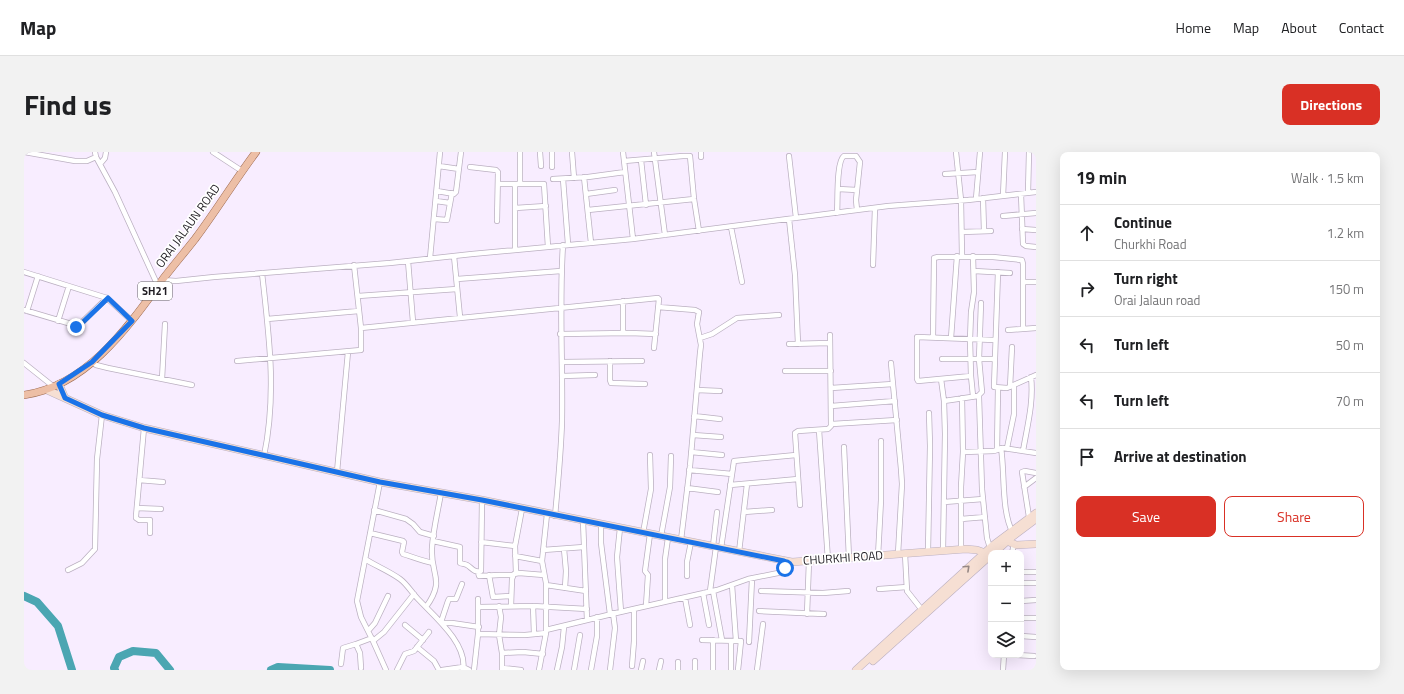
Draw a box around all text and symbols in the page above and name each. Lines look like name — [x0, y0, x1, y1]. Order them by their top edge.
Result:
text: Map — [20, 13, 56, 42]
text: Home — [1176, 17, 1211, 38]
text: Map — [1233, 17, 1259, 38]
text: About — [1281, 17, 1317, 38]
text: Contact — [1339, 17, 1384, 38]
text: Find us — [24, 83, 112, 126]
button: Directions — [1282, 84, 1380, 125]
text: 19 min — [1076, 165, 1127, 191]
text: Walk · 1.5 km — [1291, 168, 1364, 188]
street label: ORAI JALAUN ROAD — [151, 179, 225, 272]
text: Continue — [1114, 211, 1172, 234]
icon: ahead — [1076, 222, 1098, 244]
text: 1.2 km — [1327, 223, 1364, 243]
text: Churkhi Road — [1114, 234, 1187, 254]
text: Turn right — [1114, 267, 1178, 290]
icon: right — [1076, 278, 1098, 300]
text: 150 m — [1328, 279, 1364, 299]
road number: SH21 — [138, 282, 172, 300]
text: Orai Jalaun road — [1114, 290, 1200, 310]
route end — [67, 318, 85, 336]
text: Turn left — [1114, 333, 1169, 356]
icon: left — [1076, 334, 1098, 356]
text: 50 m — [1336, 335, 1364, 355]
text: Turn left — [1114, 389, 1169, 412]
icon: left — [1076, 390, 1098, 412]
text: 70 m — [1336, 391, 1364, 411]
text: Arrive at destination — [1114, 445, 1247, 468]
icon: arrive — [1076, 446, 1098, 468]
button: Save — [1076, 496, 1216, 537]
button: Share — [1224, 496, 1364, 537]
street label: CHURKHI ROAD — [802, 545, 884, 570]
map controls — [988, 550, 1024, 658]
button: + — [988, 550, 1024, 586]
route start — [776, 559, 794, 577]
one-way arrow — [963, 566, 970, 573]
button: − — [988, 586, 1024, 622]
button: layers — [988, 622, 1024, 658]

